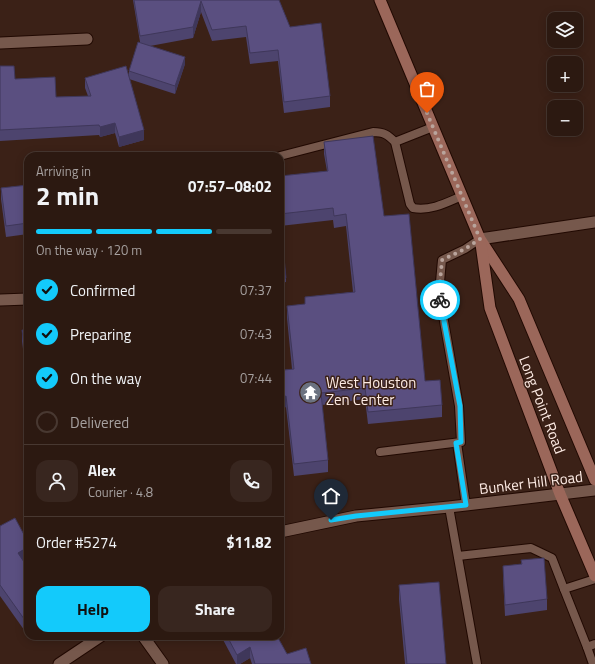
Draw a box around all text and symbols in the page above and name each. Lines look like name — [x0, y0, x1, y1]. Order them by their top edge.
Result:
map controls — [547, 12, 583, 136]
button: layers — [547, 12, 583, 48]
button: + — [547, 56, 583, 92]
pin — [410, 72, 444, 113]
icon: bag — [416, 78, 438, 100]
button: − — [547, 100, 583, 136]
text: Arriving in — [36, 161, 91, 181]
text: 07:57–08:02 — [188, 175, 272, 198]
text: 2 min — [36, 176, 99, 215]
text: On the way · 120 m — [36, 240, 142, 260]
icon: check — [36, 279, 58, 301]
text: Confirmed — [70, 279, 135, 302]
text: 07:37 — [240, 280, 272, 300]
courier — [420, 280, 460, 320]
icon: bike — [429, 289, 451, 311]
icon: check — [36, 323, 58, 345]
text: Preparing — [70, 323, 131, 346]
text: 07:43 — [240, 324, 272, 344]
street label: Long Point Road — [513, 353, 572, 457]
icon: check — [36, 367, 58, 389]
text: On the way — [70, 367, 142, 390]
text: 07:44 — [240, 368, 272, 388]
place label: West Houston Zen Center — [326, 371, 416, 411]
temple icon: West Houston Zen Center — [297, 379, 323, 405]
text: Delivered — [70, 411, 129, 434]
text: Alex — [88, 459, 116, 482]
button: person — [36, 460, 78, 502]
button: phone — [230, 460, 272, 502]
street label: Bunker Hill Road — [478, 465, 584, 500]
pin — [314, 479, 348, 520]
text: Courier · 4.8 — [88, 482, 153, 502]
icon: home — [320, 485, 342, 507]
text: Order #5274 — [36, 531, 117, 554]
text: $11.82 — [226, 531, 272, 554]
button: Help — [36, 586, 150, 632]
button: Share — [158, 586, 272, 632]

